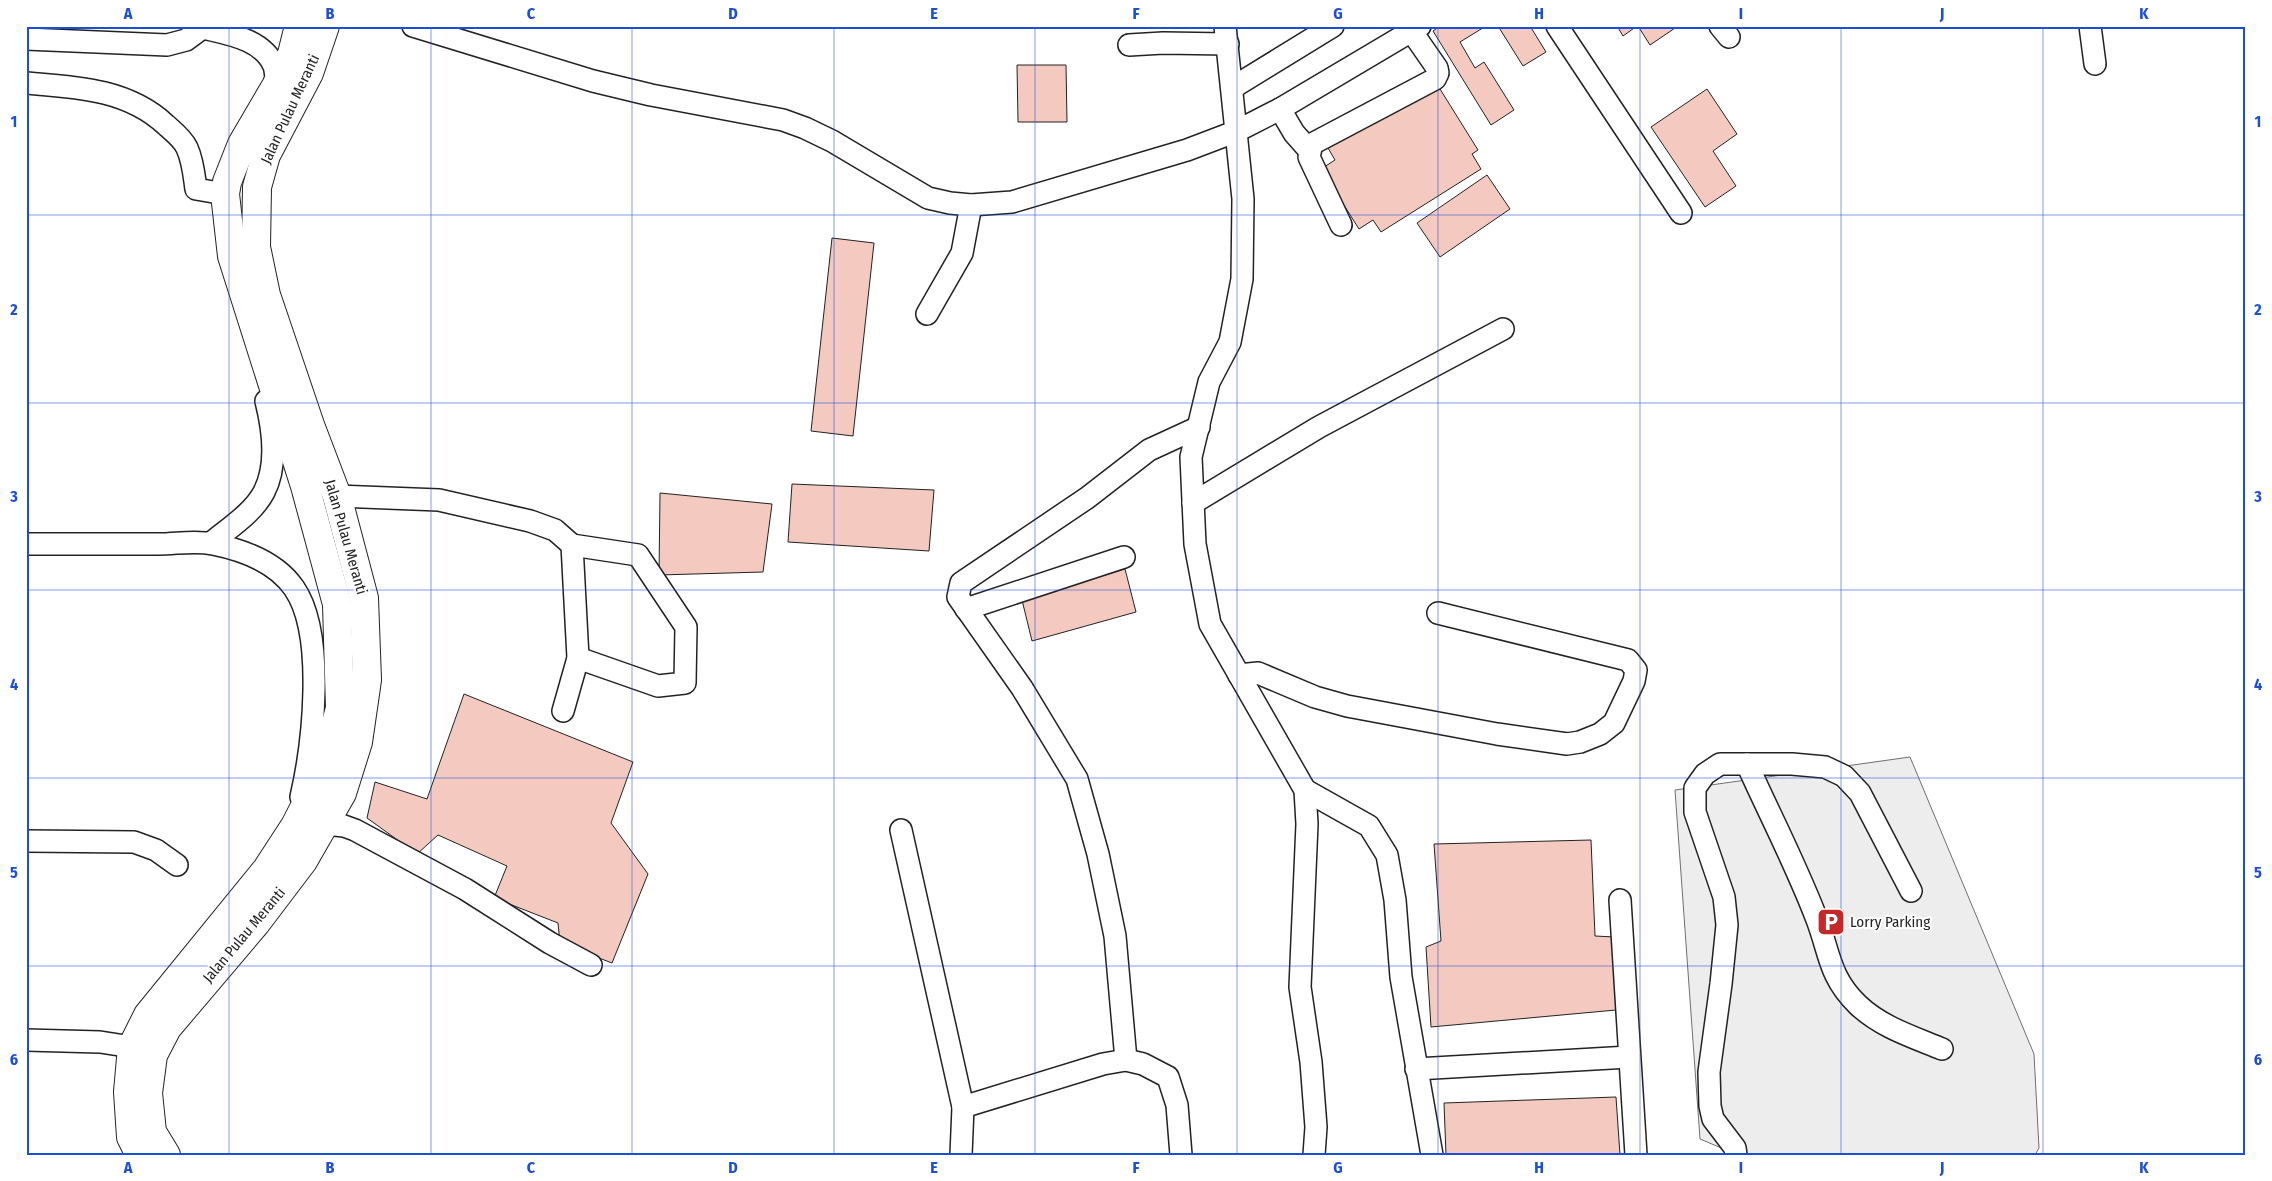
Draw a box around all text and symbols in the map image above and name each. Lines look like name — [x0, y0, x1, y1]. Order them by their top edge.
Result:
text: A — [123, 4, 133, 23]
text: B — [326, 4, 335, 23]
text: C — [527, 4, 536, 23]
text: D — [728, 4, 738, 23]
text: E — [930, 4, 938, 23]
text: F — [1132, 4, 1140, 23]
text: G — [1333, 4, 1343, 23]
text: H — [1534, 4, 1544, 23]
text: I — [1739, 4, 1743, 23]
text: J — [1939, 4, 1944, 23]
text: K — [2139, 4, 2149, 23]
street label: Jalan Pulau Meranti — [257, 51, 323, 167]
text: 1 — [11, 112, 17, 131]
text: 1 — [2255, 112, 2261, 131]
text: 2 — [9, 300, 18, 319]
text: 2 — [2253, 300, 2262, 319]
street label: Jalan Pulau Meranti — [321, 477, 371, 597]
text: 3 — [9, 487, 18, 506]
text: 3 — [2253, 487, 2262, 506]
text: 4 — [10, 675, 18, 694]
text: 4 — [2254, 675, 2262, 694]
text: 5 — [10, 863, 18, 882]
text: 5 — [2254, 863, 2262, 882]
street label: Jalan Pulau Meranti — [199, 884, 289, 986]
parking icon: Lorry Parking — [1816, 907, 1846, 937]
place label: Lorry Parking — [1850, 913, 1930, 931]
text: 6 — [10, 1050, 18, 1069]
text: 6 — [2254, 1050, 2262, 1069]
text: A — [123, 1158, 133, 1177]
text: B — [326, 1158, 335, 1177]
text: C — [527, 1158, 536, 1177]
text: D — [728, 1158, 738, 1177]
text: E — [930, 1158, 938, 1177]
text: F — [1132, 1158, 1140, 1177]
text: G — [1333, 1158, 1343, 1177]
text: H — [1534, 1158, 1544, 1177]
text: I — [1739, 1158, 1743, 1177]
text: J — [1939, 1158, 1944, 1177]
text: K — [2139, 1158, 2149, 1177]

